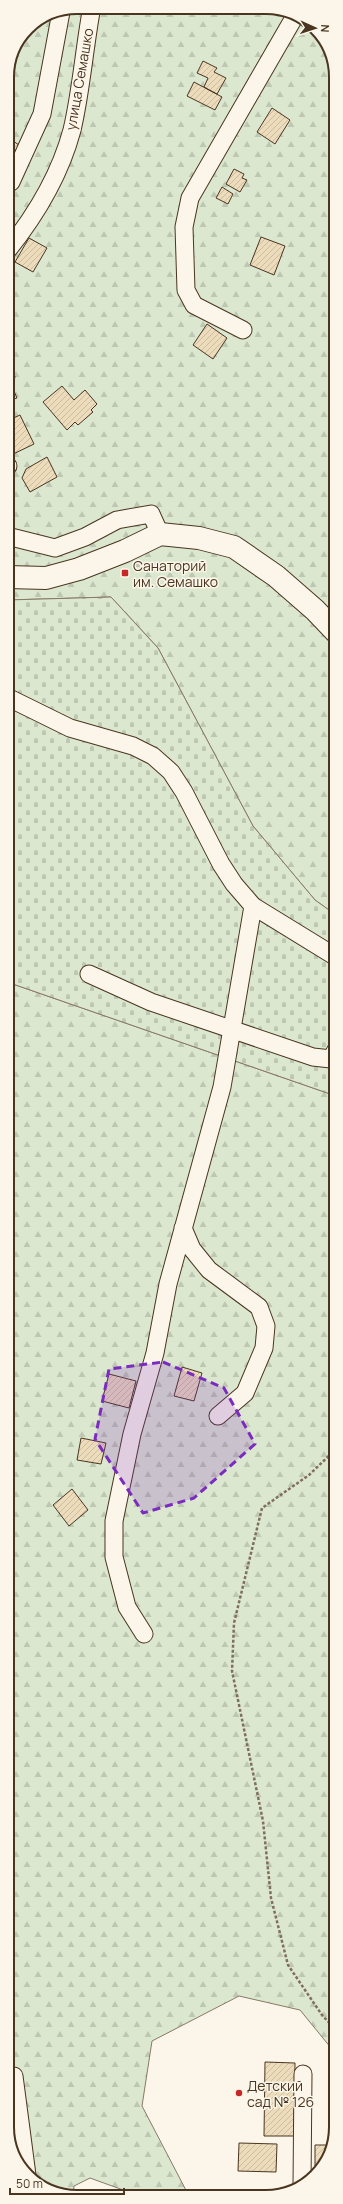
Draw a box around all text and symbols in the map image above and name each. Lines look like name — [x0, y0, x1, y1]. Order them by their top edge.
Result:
north arrow — [295, 8, 335, 48]
text: N — [318, 24, 333, 33]
street label: улица Семашко — [61, 26, 97, 132]
place label: Санаторий им. Семашко — [133, 556, 218, 591]
marker: Санаторий им. Семашко — [120, 568, 130, 578]
place label: Детский сад № 126 — [247, 2076, 314, 2111]
marker: Детский сад № 126 — [234, 2088, 244, 2098]
scale bar — [10, 2170, 124, 2196]
text: 50 m — [16, 2175, 43, 2192]

